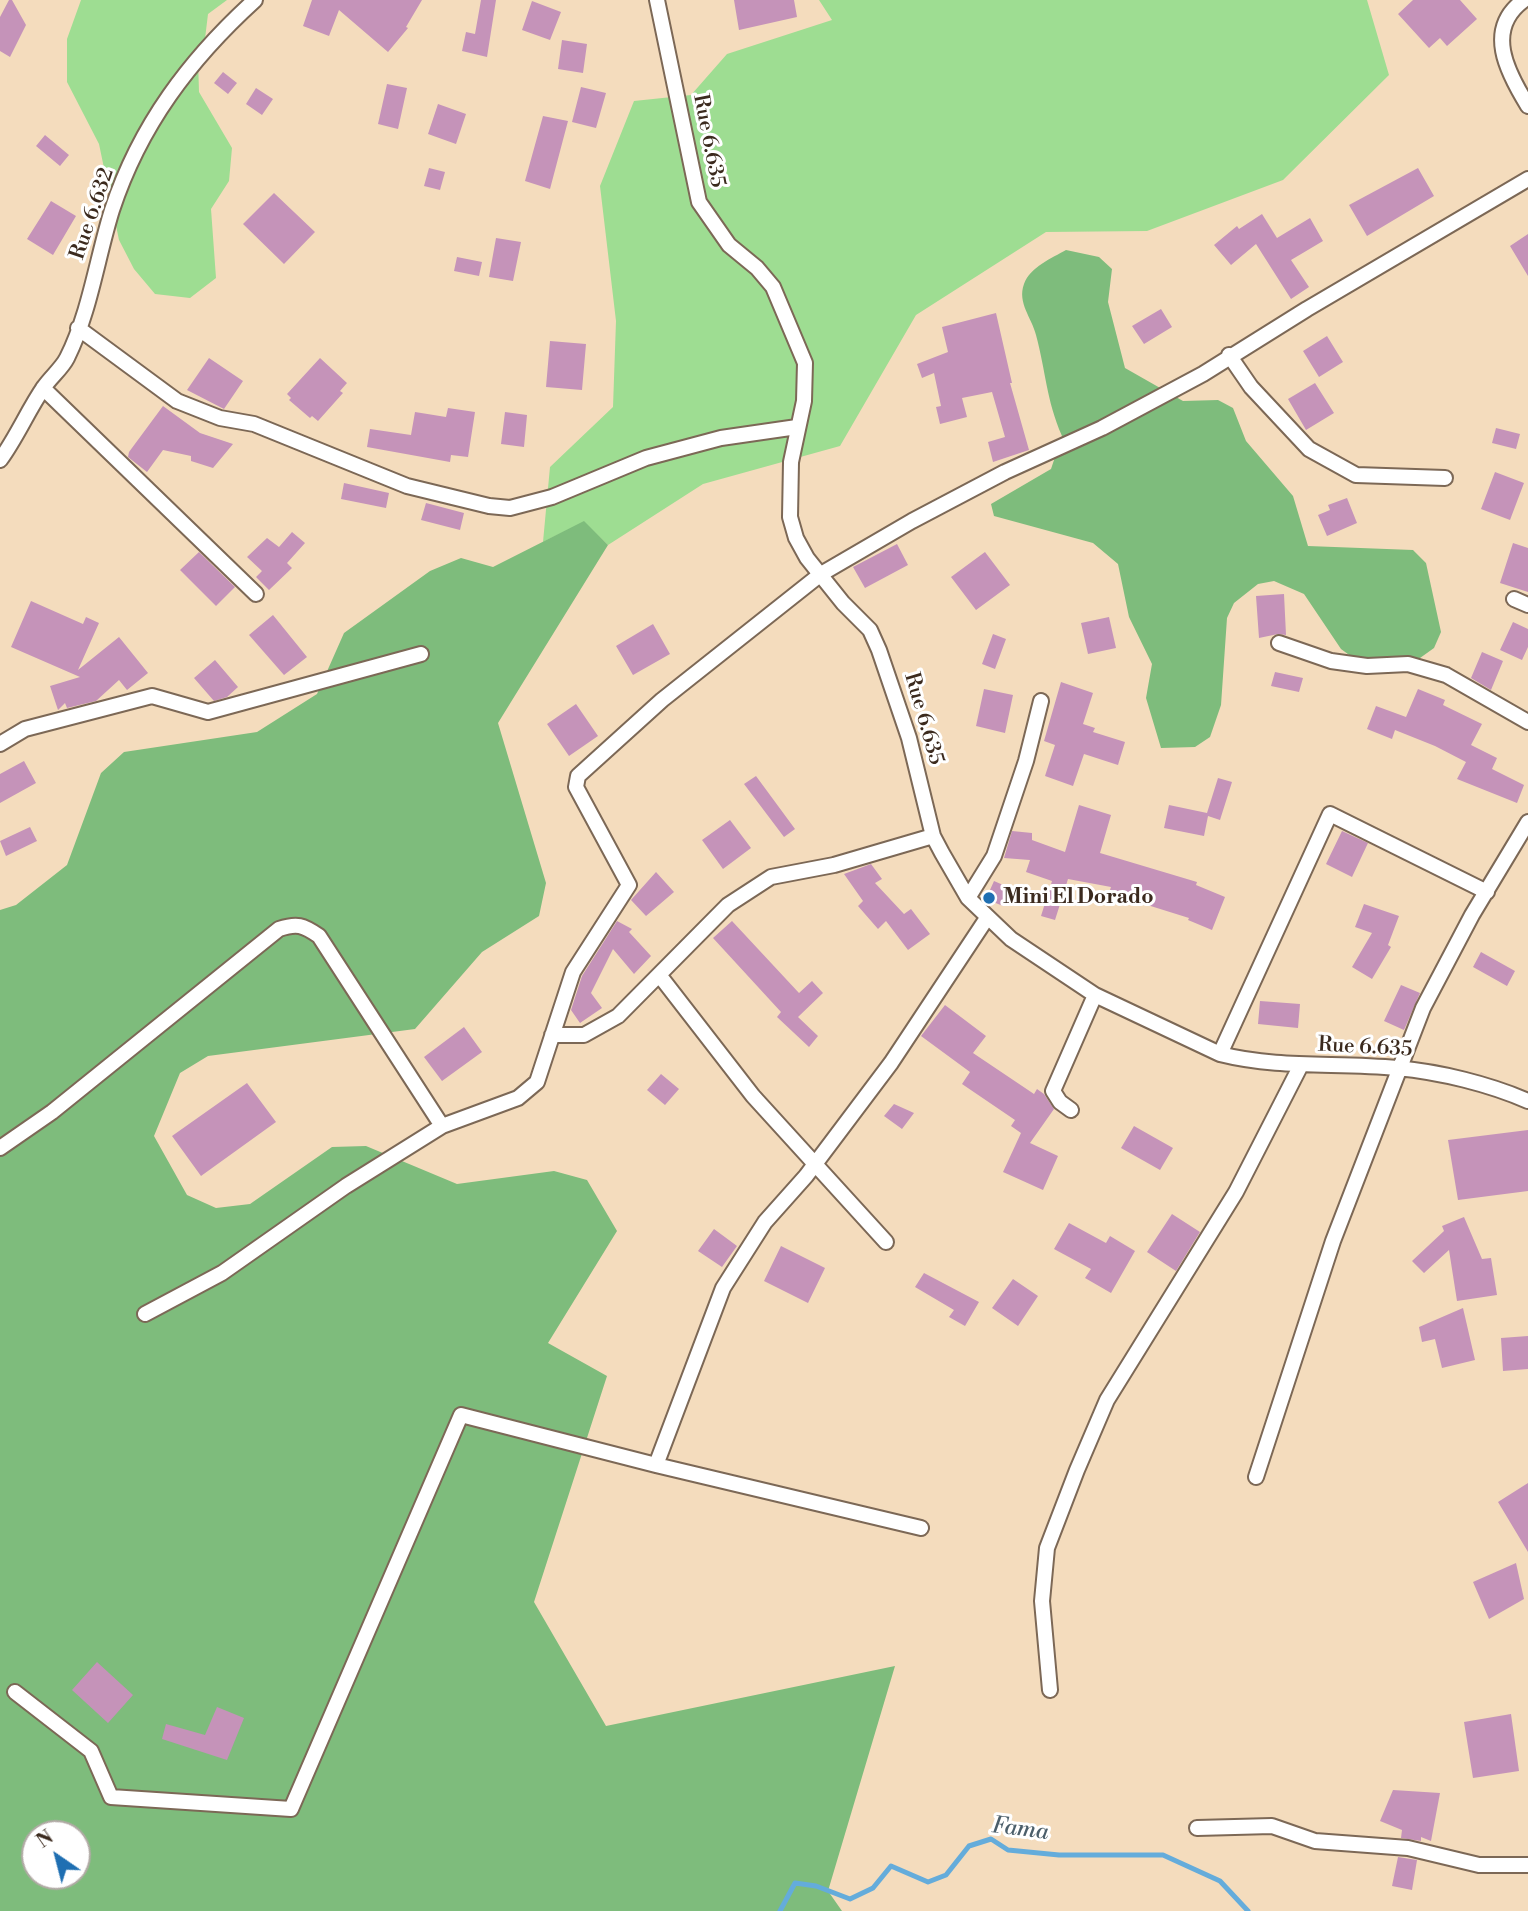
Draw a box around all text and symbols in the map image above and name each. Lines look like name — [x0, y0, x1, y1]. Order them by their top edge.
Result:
street label: Rue 6.635 — [687, 92, 729, 190]
street label: Rue 6.632 — [66, 165, 120, 263]
street label: Rue 6.635 — [898, 670, 948, 768]
place label: Mini El Dorado — [1003, 885, 1154, 911]
marker: Mini El Dorado — [981, 890, 997, 906]
street label: Rue 6.635 — [1317, 1033, 1413, 1063]
water label: Fama — [990, 1813, 1050, 1847]
north arrow — [21, 1820, 91, 1890]
text: N — [32, 1825, 58, 1854]

